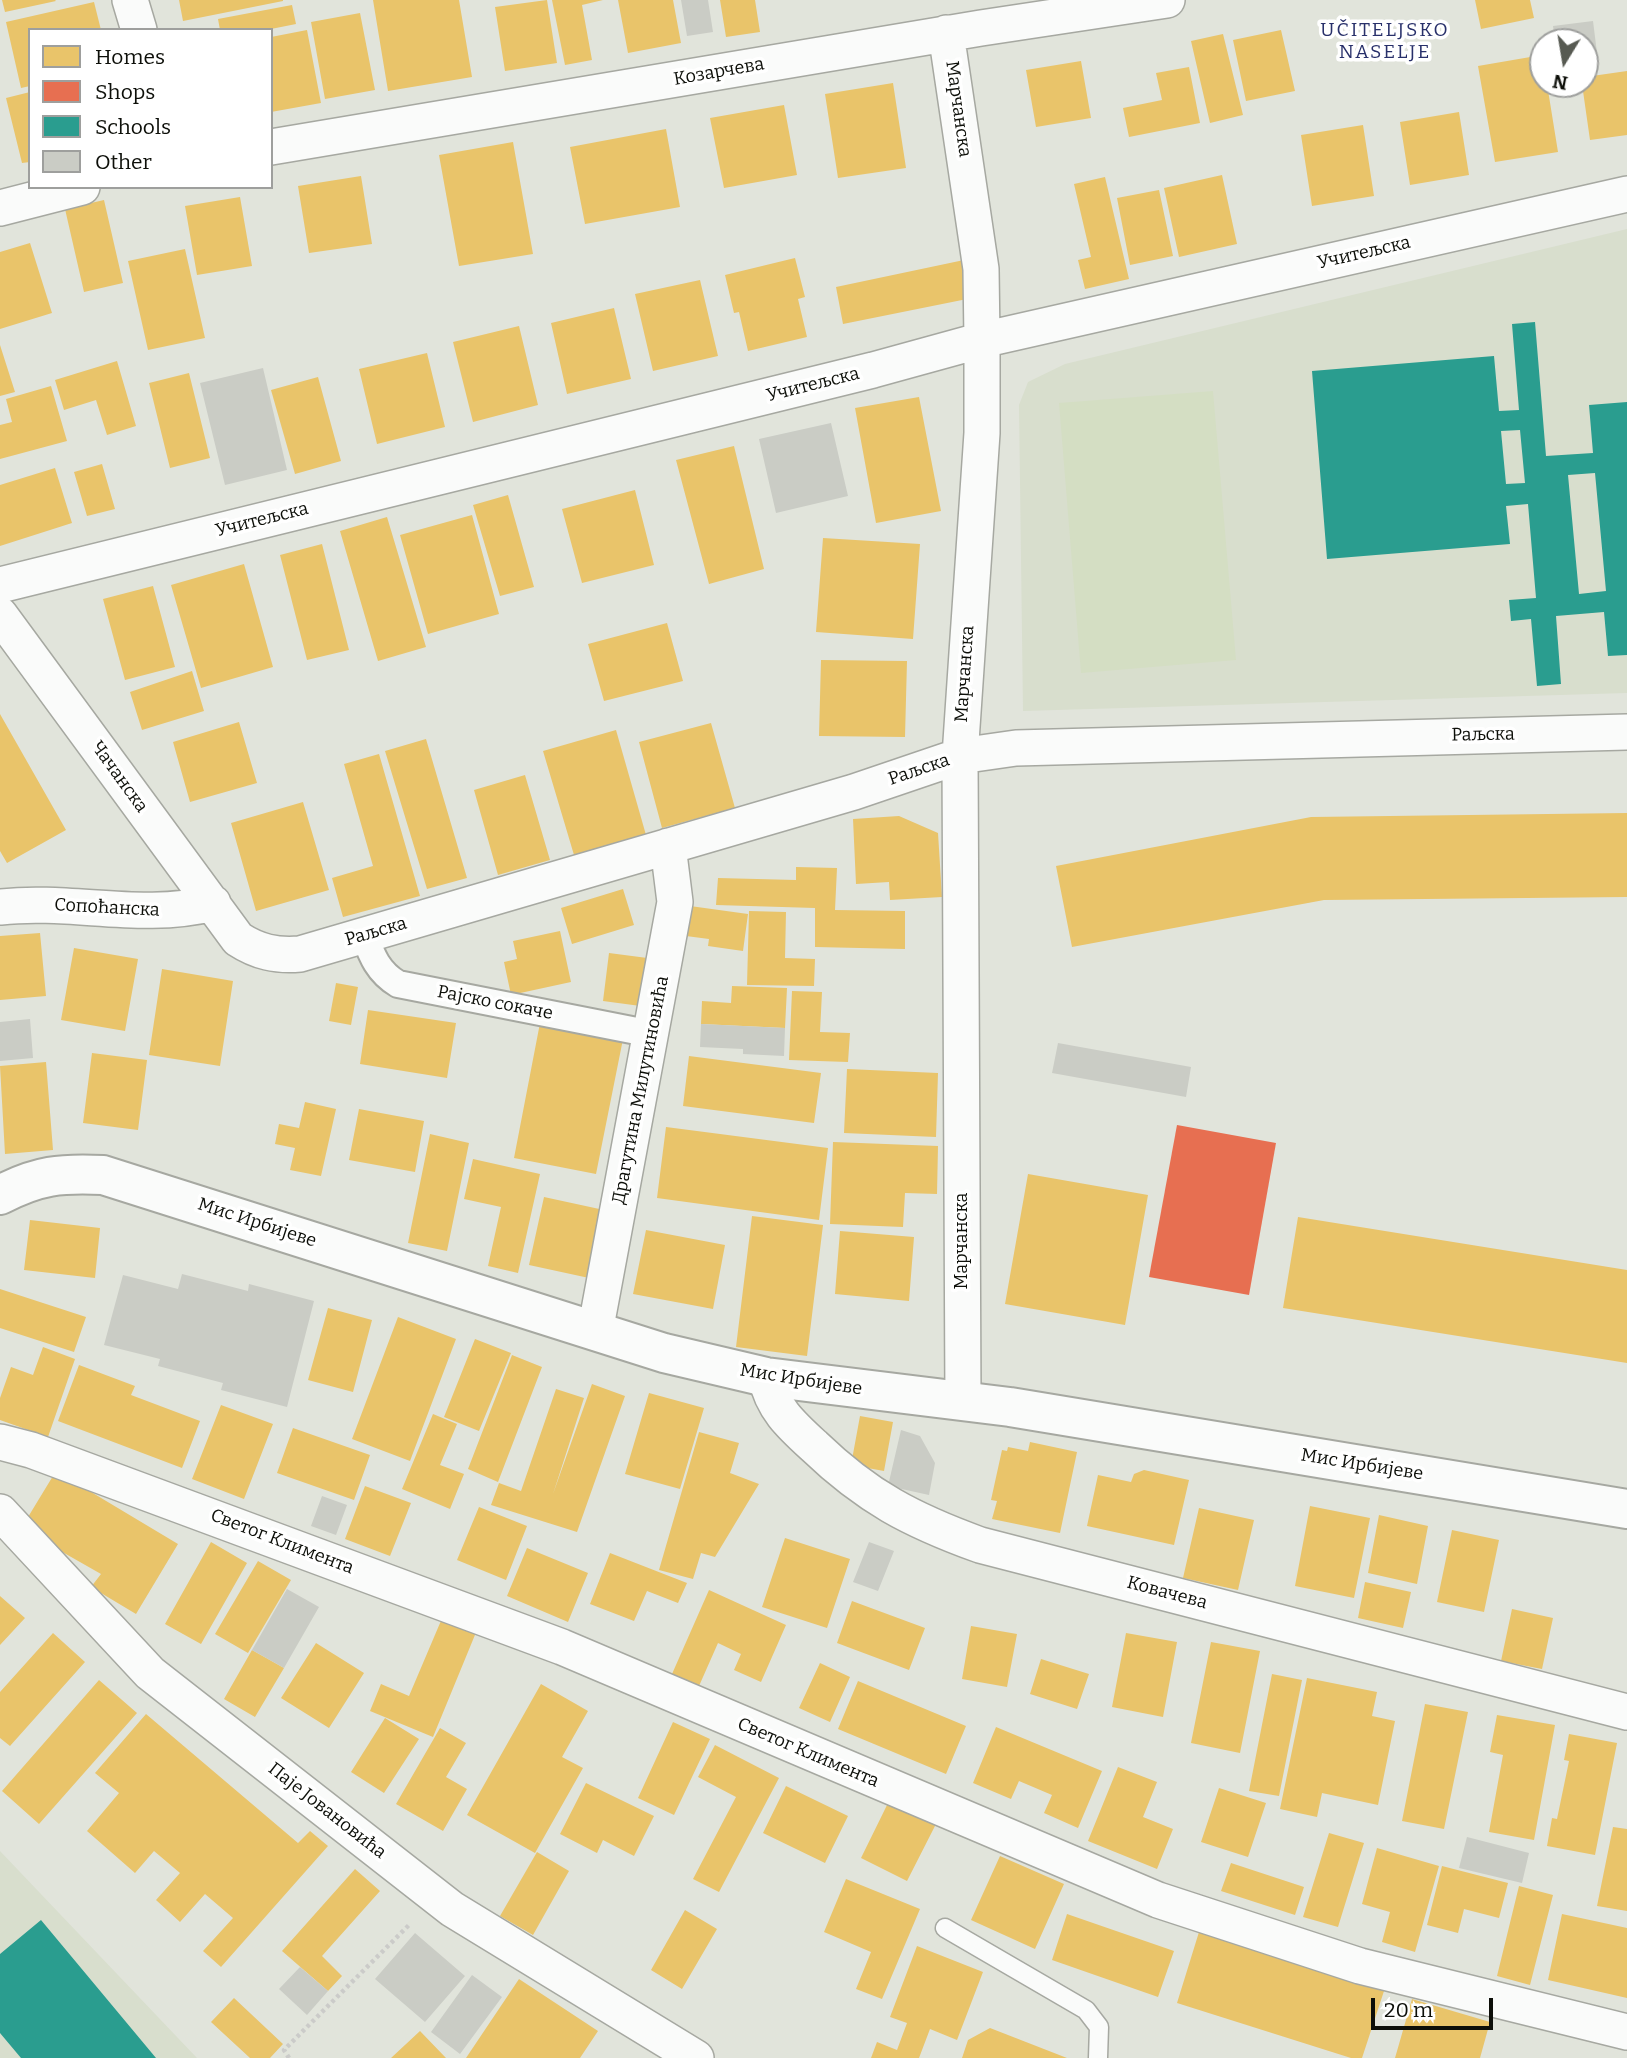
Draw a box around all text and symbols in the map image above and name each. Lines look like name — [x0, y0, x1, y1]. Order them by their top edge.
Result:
district label: UČITELJSKO NASELJE — [1321, 20, 1449, 64]
legend — [28, 28, 273, 189]
north arrow — [1529, 28, 1599, 98]
text: Homes — [95, 44, 165, 70]
street label: Козарчева — [672, 53, 766, 91]
street label: Марчанска — [941, 59, 975, 159]
text: N — [1551, 69, 1570, 95]
text: Shops — [95, 79, 155, 105]
text: Schools — [95, 114, 171, 140]
text: Other — [95, 149, 152, 175]
street label: Учитељска — [1315, 232, 1413, 274]
street label: Учитељска — [764, 363, 862, 407]
street label: Учитељска — [213, 498, 311, 542]
street label: Марчанска — [951, 625, 979, 723]
street label: Раљска — [1451, 724, 1515, 746]
street label: Чачанска — [86, 737, 152, 817]
street label: Раљска — [886, 749, 952, 791]
street label: Сопоћанска — [54, 894, 160, 922]
street label: Раљска — [343, 913, 409, 951]
street label: Драгутина Милутиновића — [608, 974, 674, 1206]
street label: Рајско сокаче — [435, 981, 555, 1025]
street label: Марчанска — [951, 1193, 973, 1289]
street label: Мис Ирбијеве — [195, 1194, 319, 1252]
street label: Мис Ирбијеве — [738, 1360, 864, 1400]
street label: Мис Ирбијеве — [1299, 1445, 1425, 1485]
street label: Светог Климента — [207, 1505, 357, 1579]
street label: Ковачева — [1124, 1572, 1210, 1614]
street label: Светог Климента — [734, 1713, 882, 1793]
street label: Паје Јовановића — [264, 1758, 390, 1864]
scale bar — [1375, 1984, 1498, 2028]
text: 20 m — [1384, 1997, 1433, 2023]

